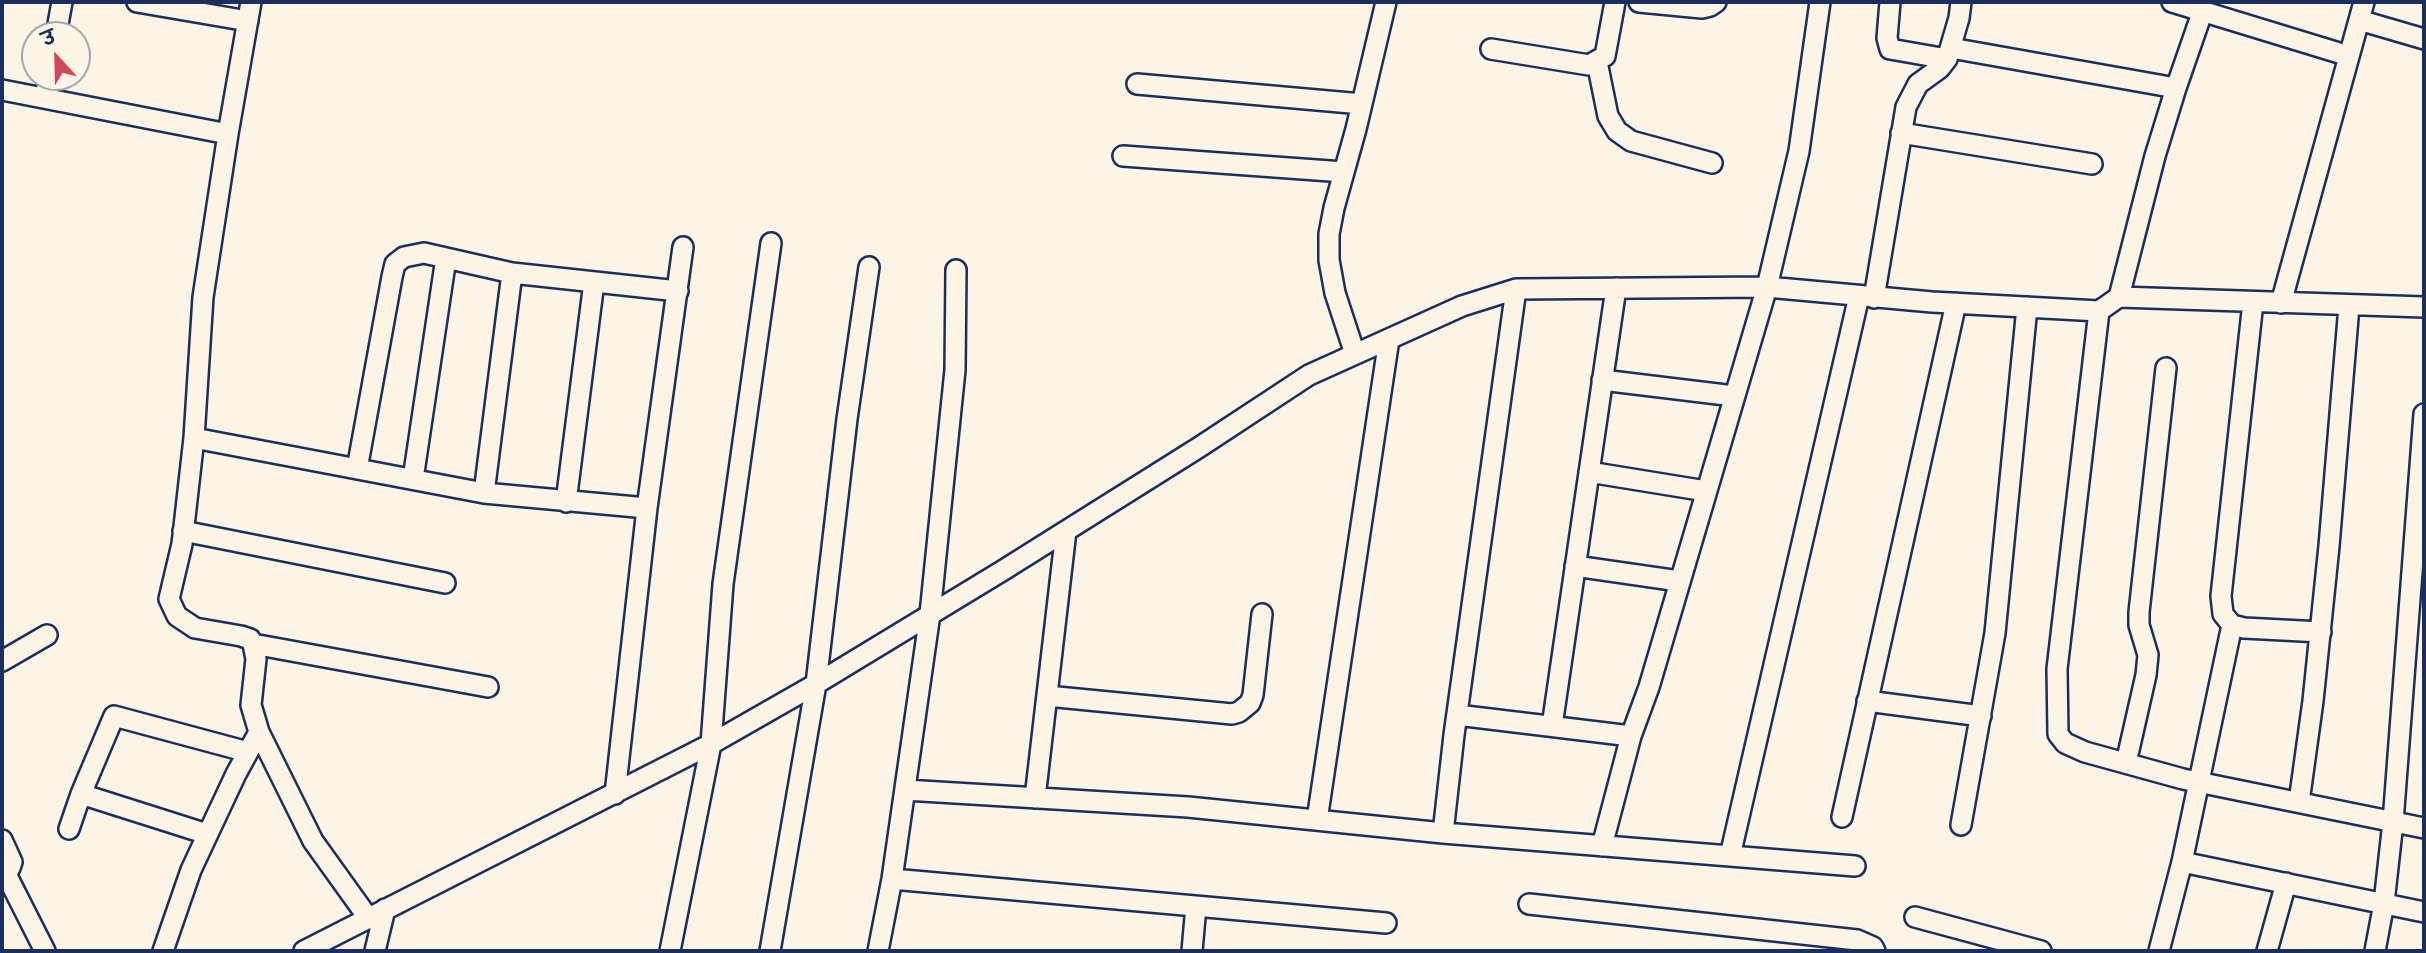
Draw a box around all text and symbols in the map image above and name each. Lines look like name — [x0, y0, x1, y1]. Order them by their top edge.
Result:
north arrow — [21, 21, 91, 91]
text: उ — [39, 25, 59, 52]

